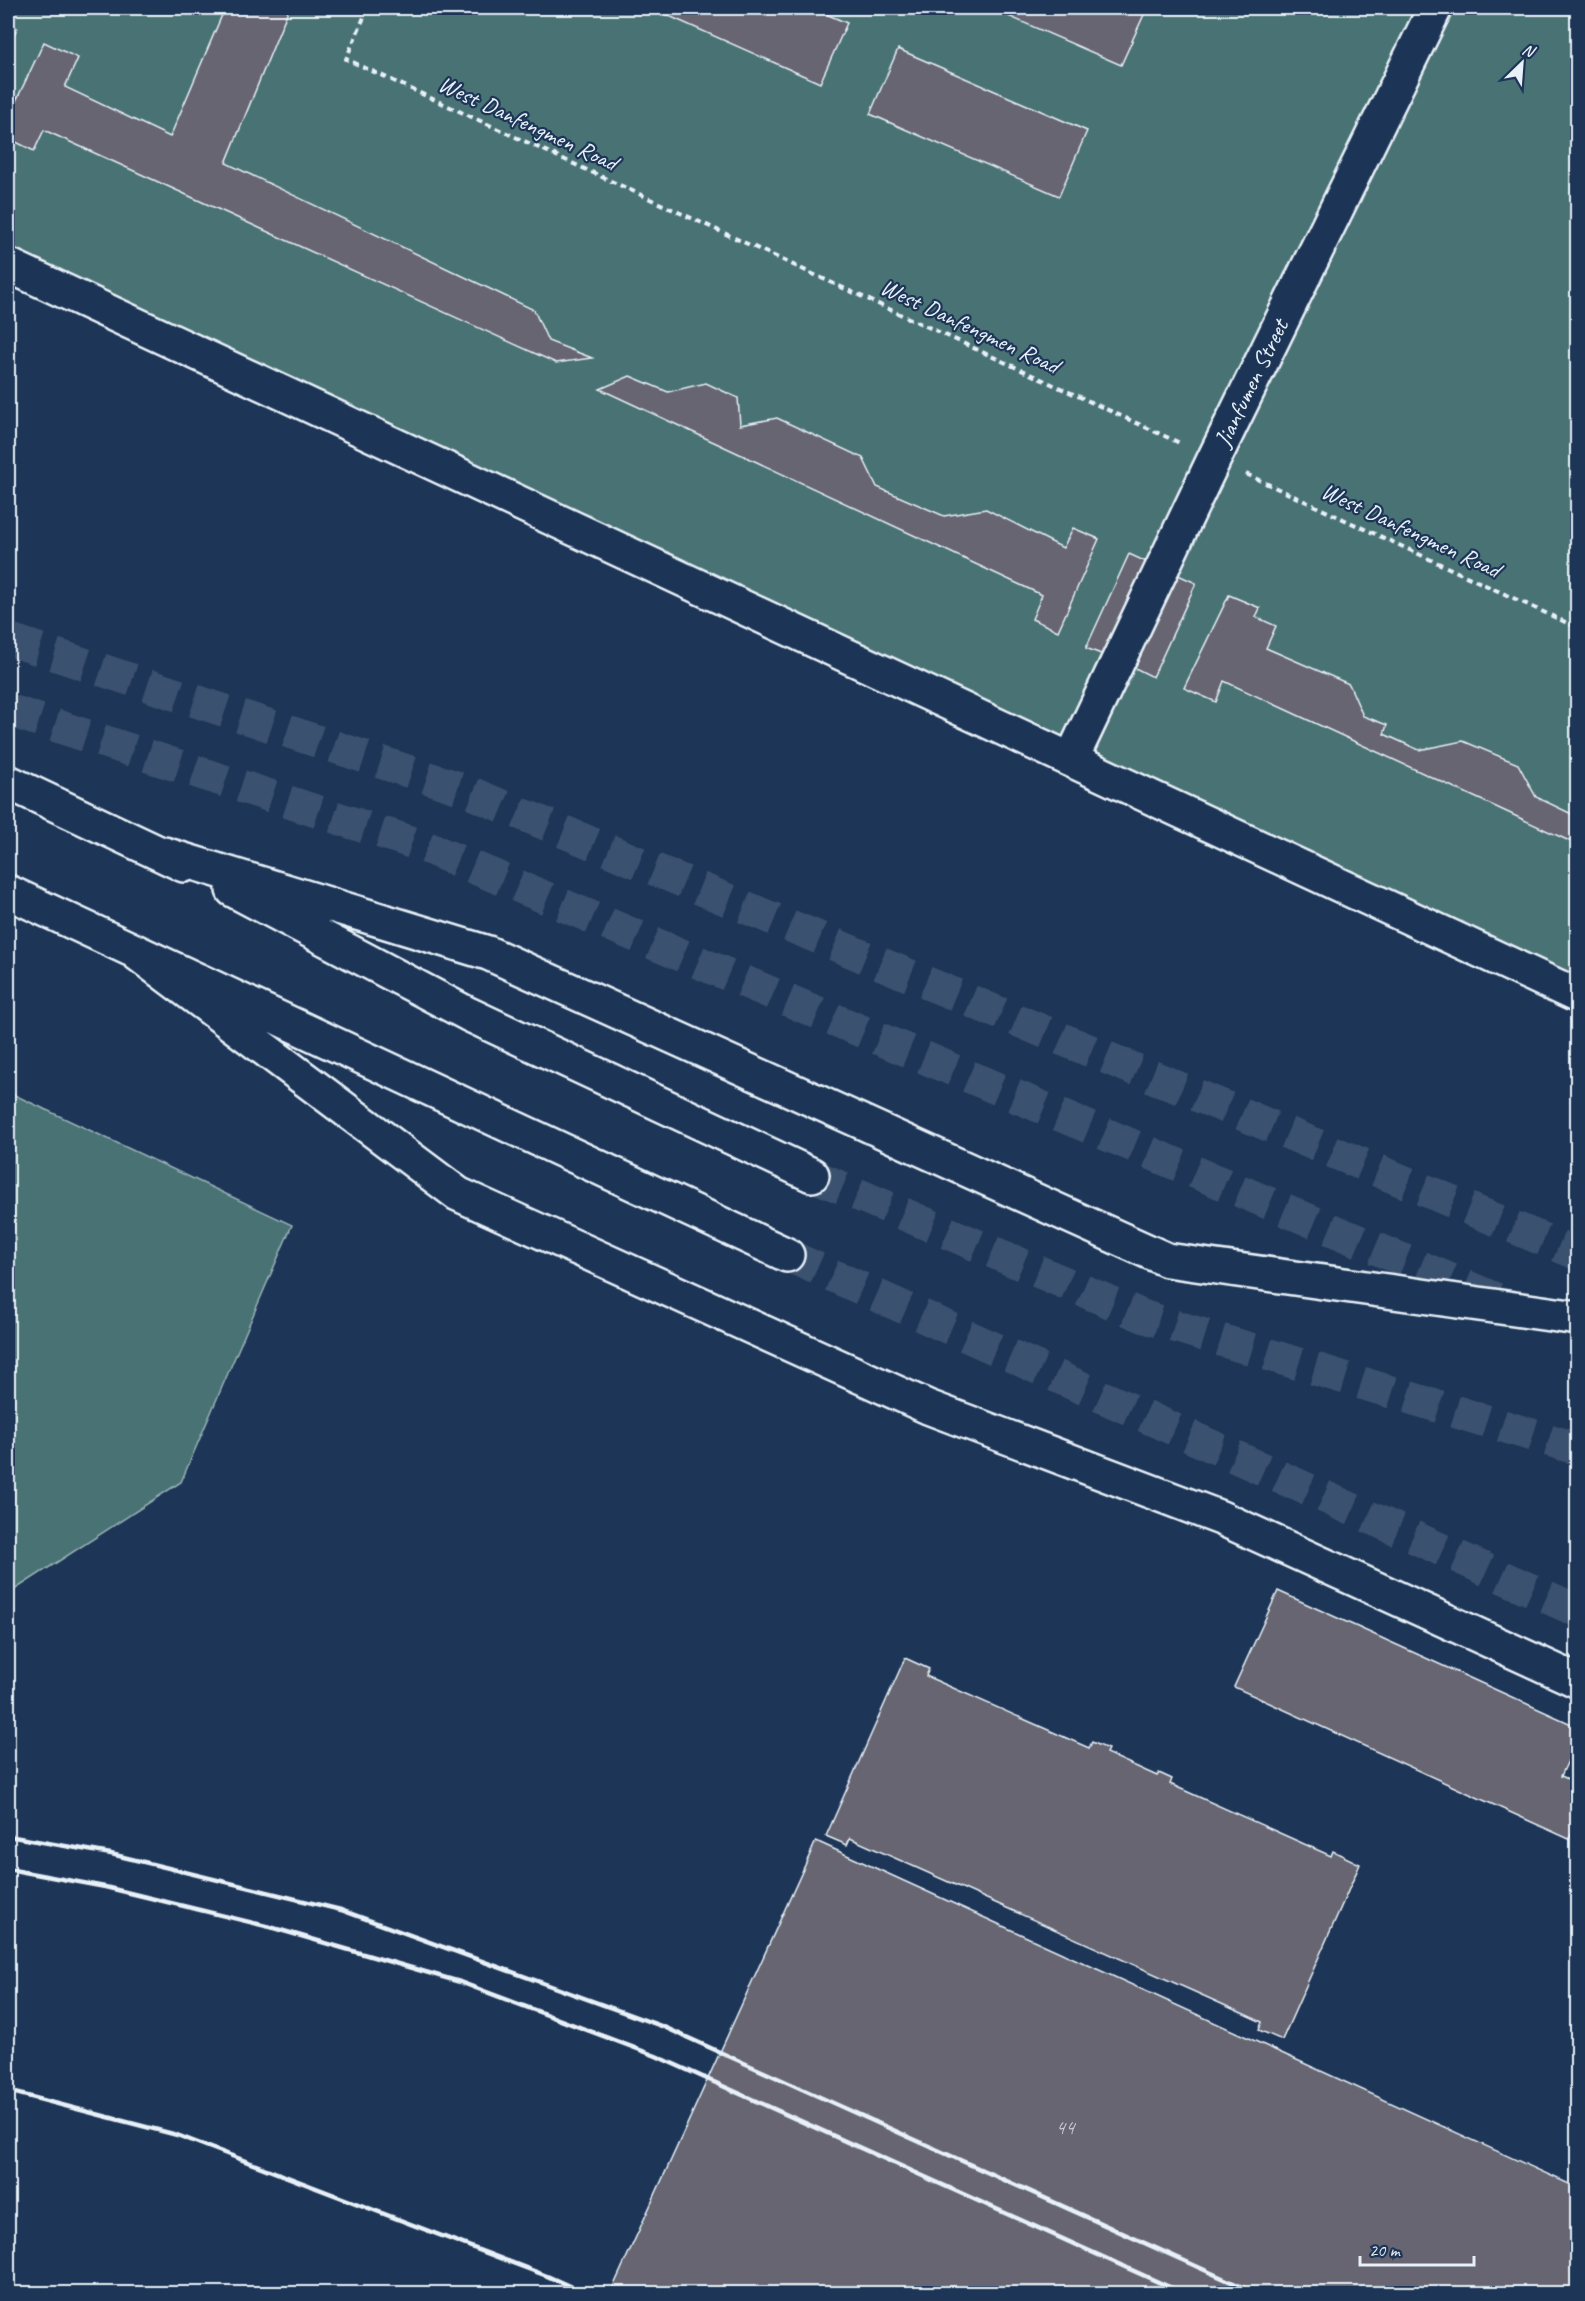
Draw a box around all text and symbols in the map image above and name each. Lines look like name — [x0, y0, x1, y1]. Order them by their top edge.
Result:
north arrow — [1492, 33, 1552, 93]
text: N — [1519, 39, 1539, 63]
street label: West Danfengmen Road — [434, 68, 625, 179]
street label: West Danfengmen Road — [876, 271, 1067, 382]
street label: Jianfumen Street — [1207, 313, 1296, 452]
street label: West Danfengmen Road — [1317, 475, 1508, 586]
house number: 44 — [1056, 2114, 1077, 2140]
scale bar — [1360, 2229, 1474, 2267]
text: 20 m — [1369, 2239, 1402, 2261]

